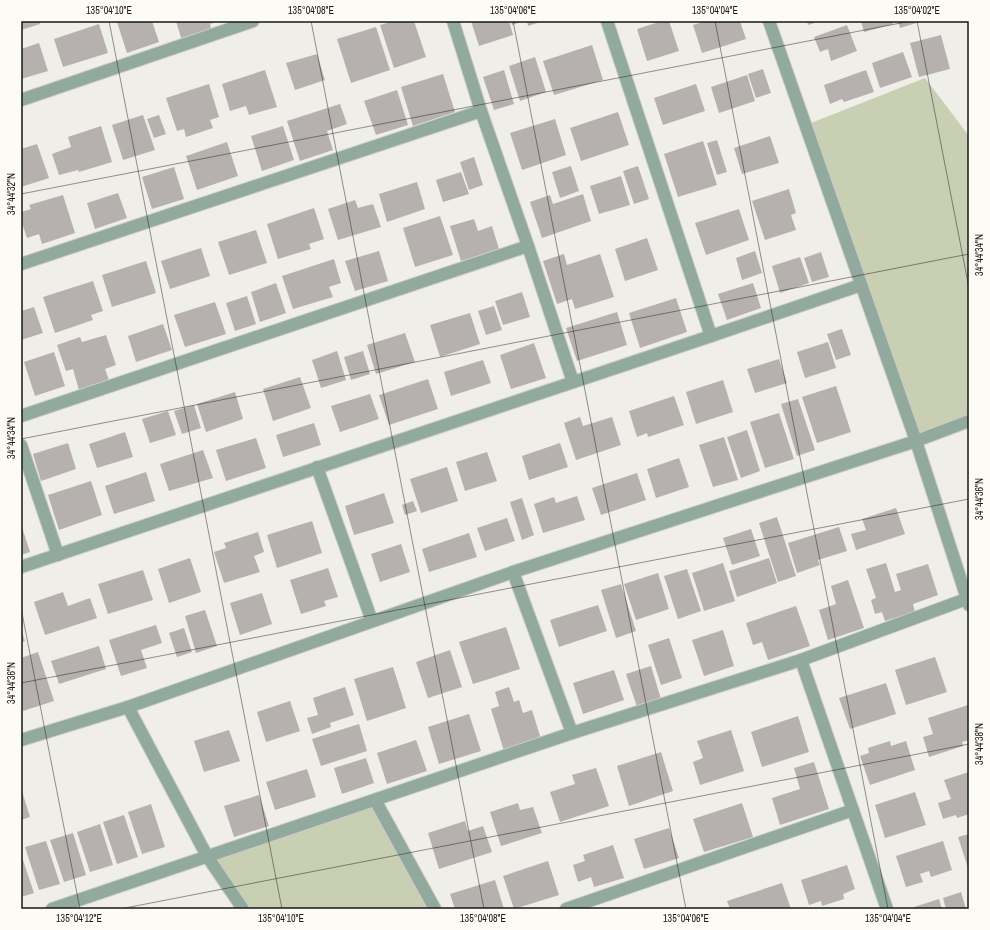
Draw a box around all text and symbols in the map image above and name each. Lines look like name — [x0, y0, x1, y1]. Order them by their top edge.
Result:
text: 135°04'10"E — [86, 4, 132, 17]
text: 135°04'08"E — [288, 4, 334, 17]
text: 135°04'06"E — [490, 4, 536, 17]
text: 135°04'04"E — [692, 4, 738, 17]
text: 135°04'02"E — [894, 4, 940, 17]
text: 34°44'32"N — [5, 173, 18, 215]
text: 34°44'34"N — [973, 234, 986, 276]
text: 34°44'34"N — [5, 417, 18, 459]
text: 34°44'36"N — [973, 478, 986, 520]
text: 34°44'36"N — [5, 662, 18, 704]
text: 34°44'38"N — [973, 723, 986, 765]
text: 135°04'12"E — [56, 912, 102, 925]
text: 135°04'10"E — [258, 912, 304, 925]
text: 135°04'08"E — [460, 912, 506, 925]
text: 135°04'06"E — [663, 912, 709, 925]
text: 135°04'04"E — [865, 912, 911, 925]

